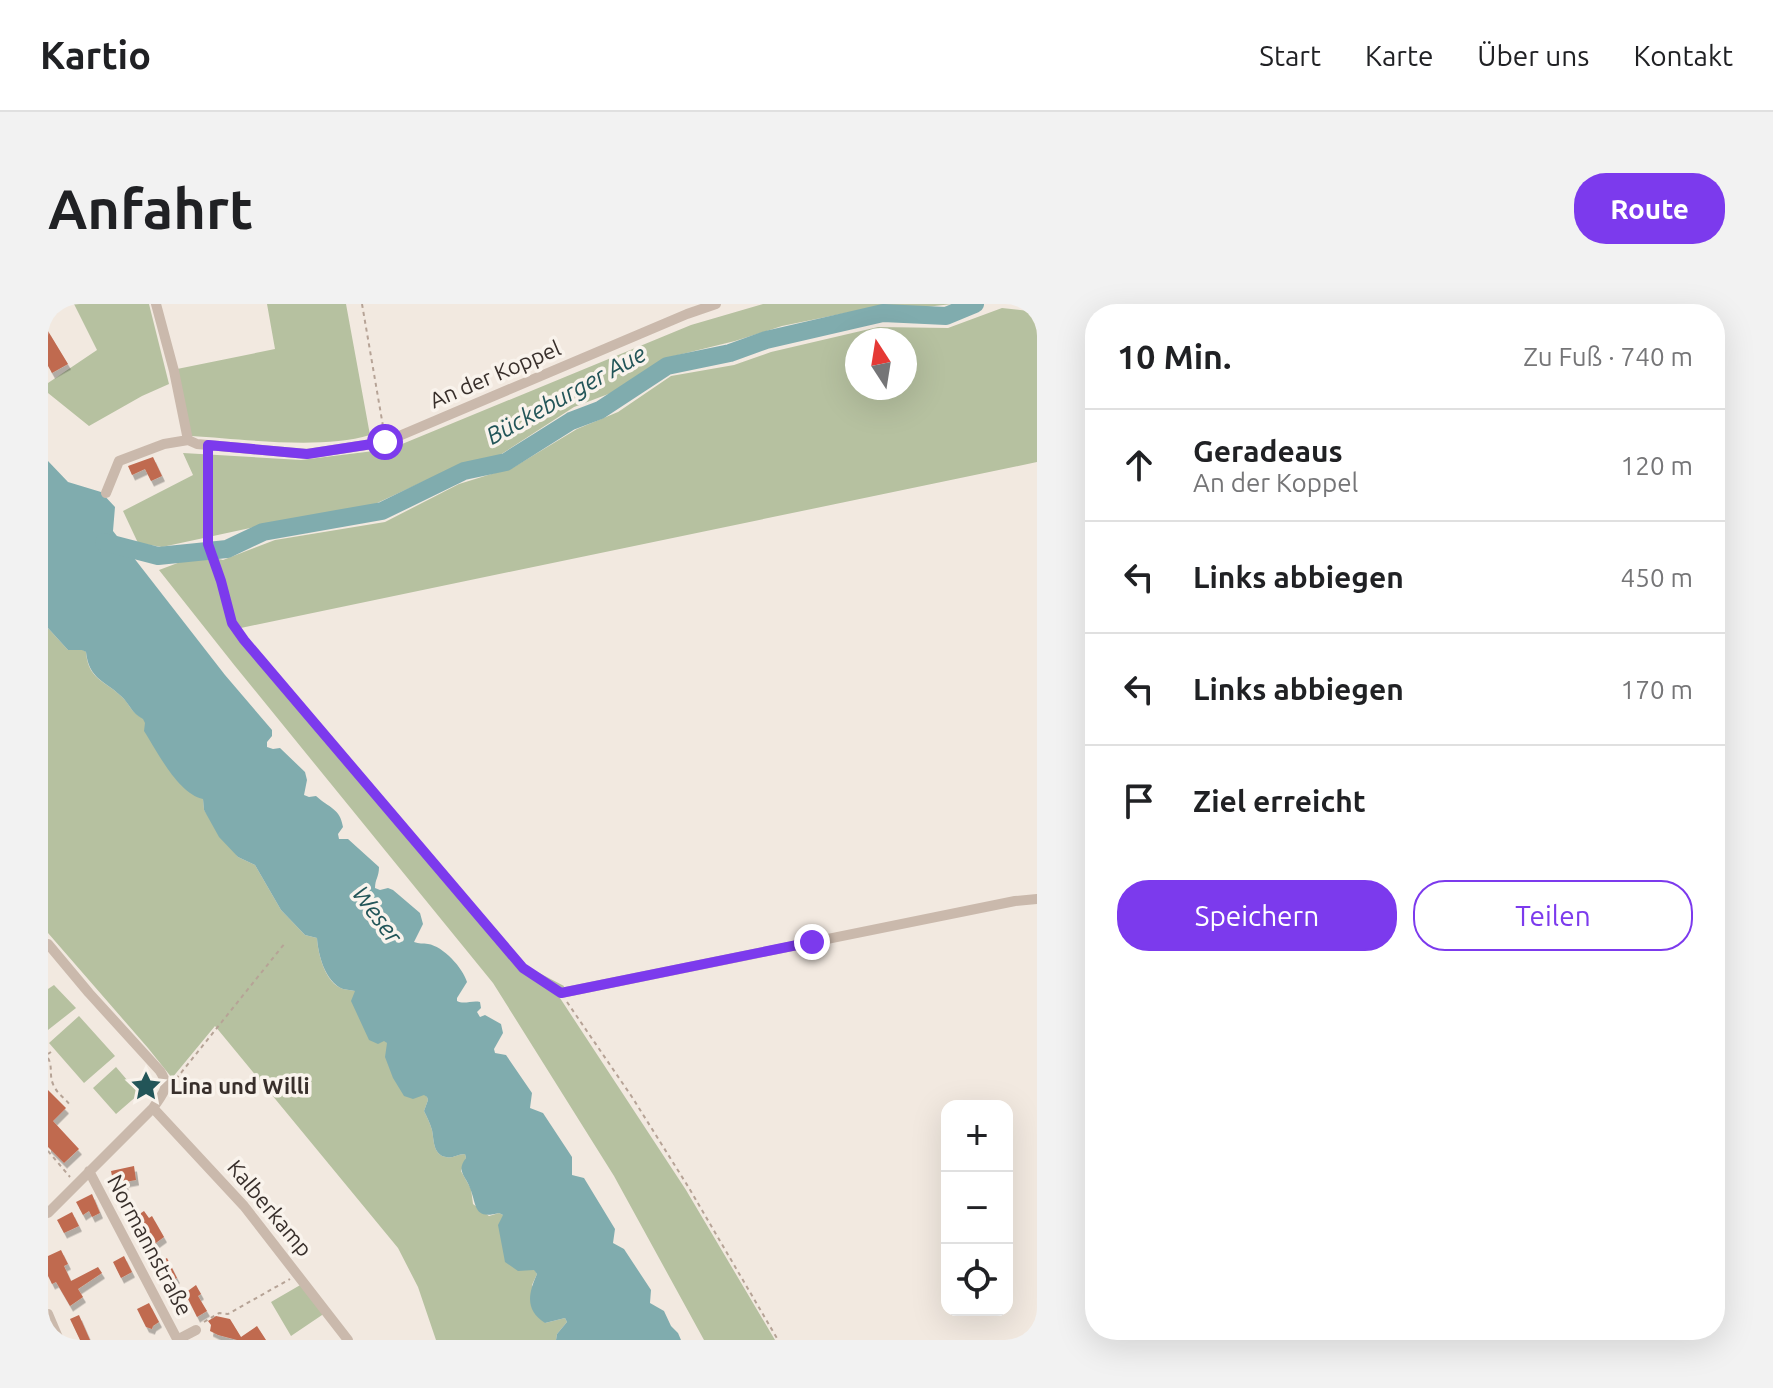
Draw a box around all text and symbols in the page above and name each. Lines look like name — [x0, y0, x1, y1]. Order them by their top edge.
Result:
text: Kartio — [40, 34, 151, 76]
text: Start — [1259, 40, 1321, 71]
text: Karte — [1365, 40, 1433, 71]
text: Über uns — [1477, 40, 1589, 71]
text: Kontakt — [1633, 40, 1733, 71]
button: Route — [1574, 173, 1725, 244]
text: Anfahrt — [48, 177, 253, 240]
north arrow — [845, 328, 917, 400]
street label: An der Koppel — [426, 335, 564, 412]
text: 10 Min. — [1117, 337, 1231, 375]
water label: Bückeburger Aue — [481, 340, 650, 450]
text: Zu Fuß · 740 m — [1523, 342, 1693, 371]
route start — [367, 424, 403, 460]
text: Geradeaus — [1193, 434, 1343, 468]
icon: ahead — [1117, 443, 1161, 487]
text: 120 m — [1621, 451, 1693, 480]
text: An der Koppel — [1193, 468, 1358, 497]
icon: left — [1117, 555, 1161, 599]
text: Links abbiegen — [1193, 560, 1404, 594]
text: 450 m — [1621, 563, 1693, 592]
icon: left — [1117, 667, 1161, 711]
text: Links abbiegen — [1193, 672, 1404, 706]
text: 170 m — [1621, 675, 1693, 704]
icon: arrive — [1117, 779, 1161, 823]
text: Ziel erreicht — [1193, 784, 1366, 818]
button: Speichern — [1117, 880, 1397, 951]
button: Teilen — [1413, 880, 1693, 951]
water label: Weser — [347, 881, 408, 949]
route end — [794, 924, 830, 960]
place icon: Lina und Willi — [129, 1069, 163, 1103]
place label: Lina und Willi — [170, 1073, 310, 1098]
map controls — [941, 1100, 1013, 1316]
button: + — [941, 1100, 1013, 1172]
street label: Kalberkamp — [223, 1154, 318, 1261]
street label: Normannstraße — [103, 1170, 198, 1319]
button: − — [941, 1172, 1013, 1244]
button: locate — [941, 1244, 1013, 1316]

